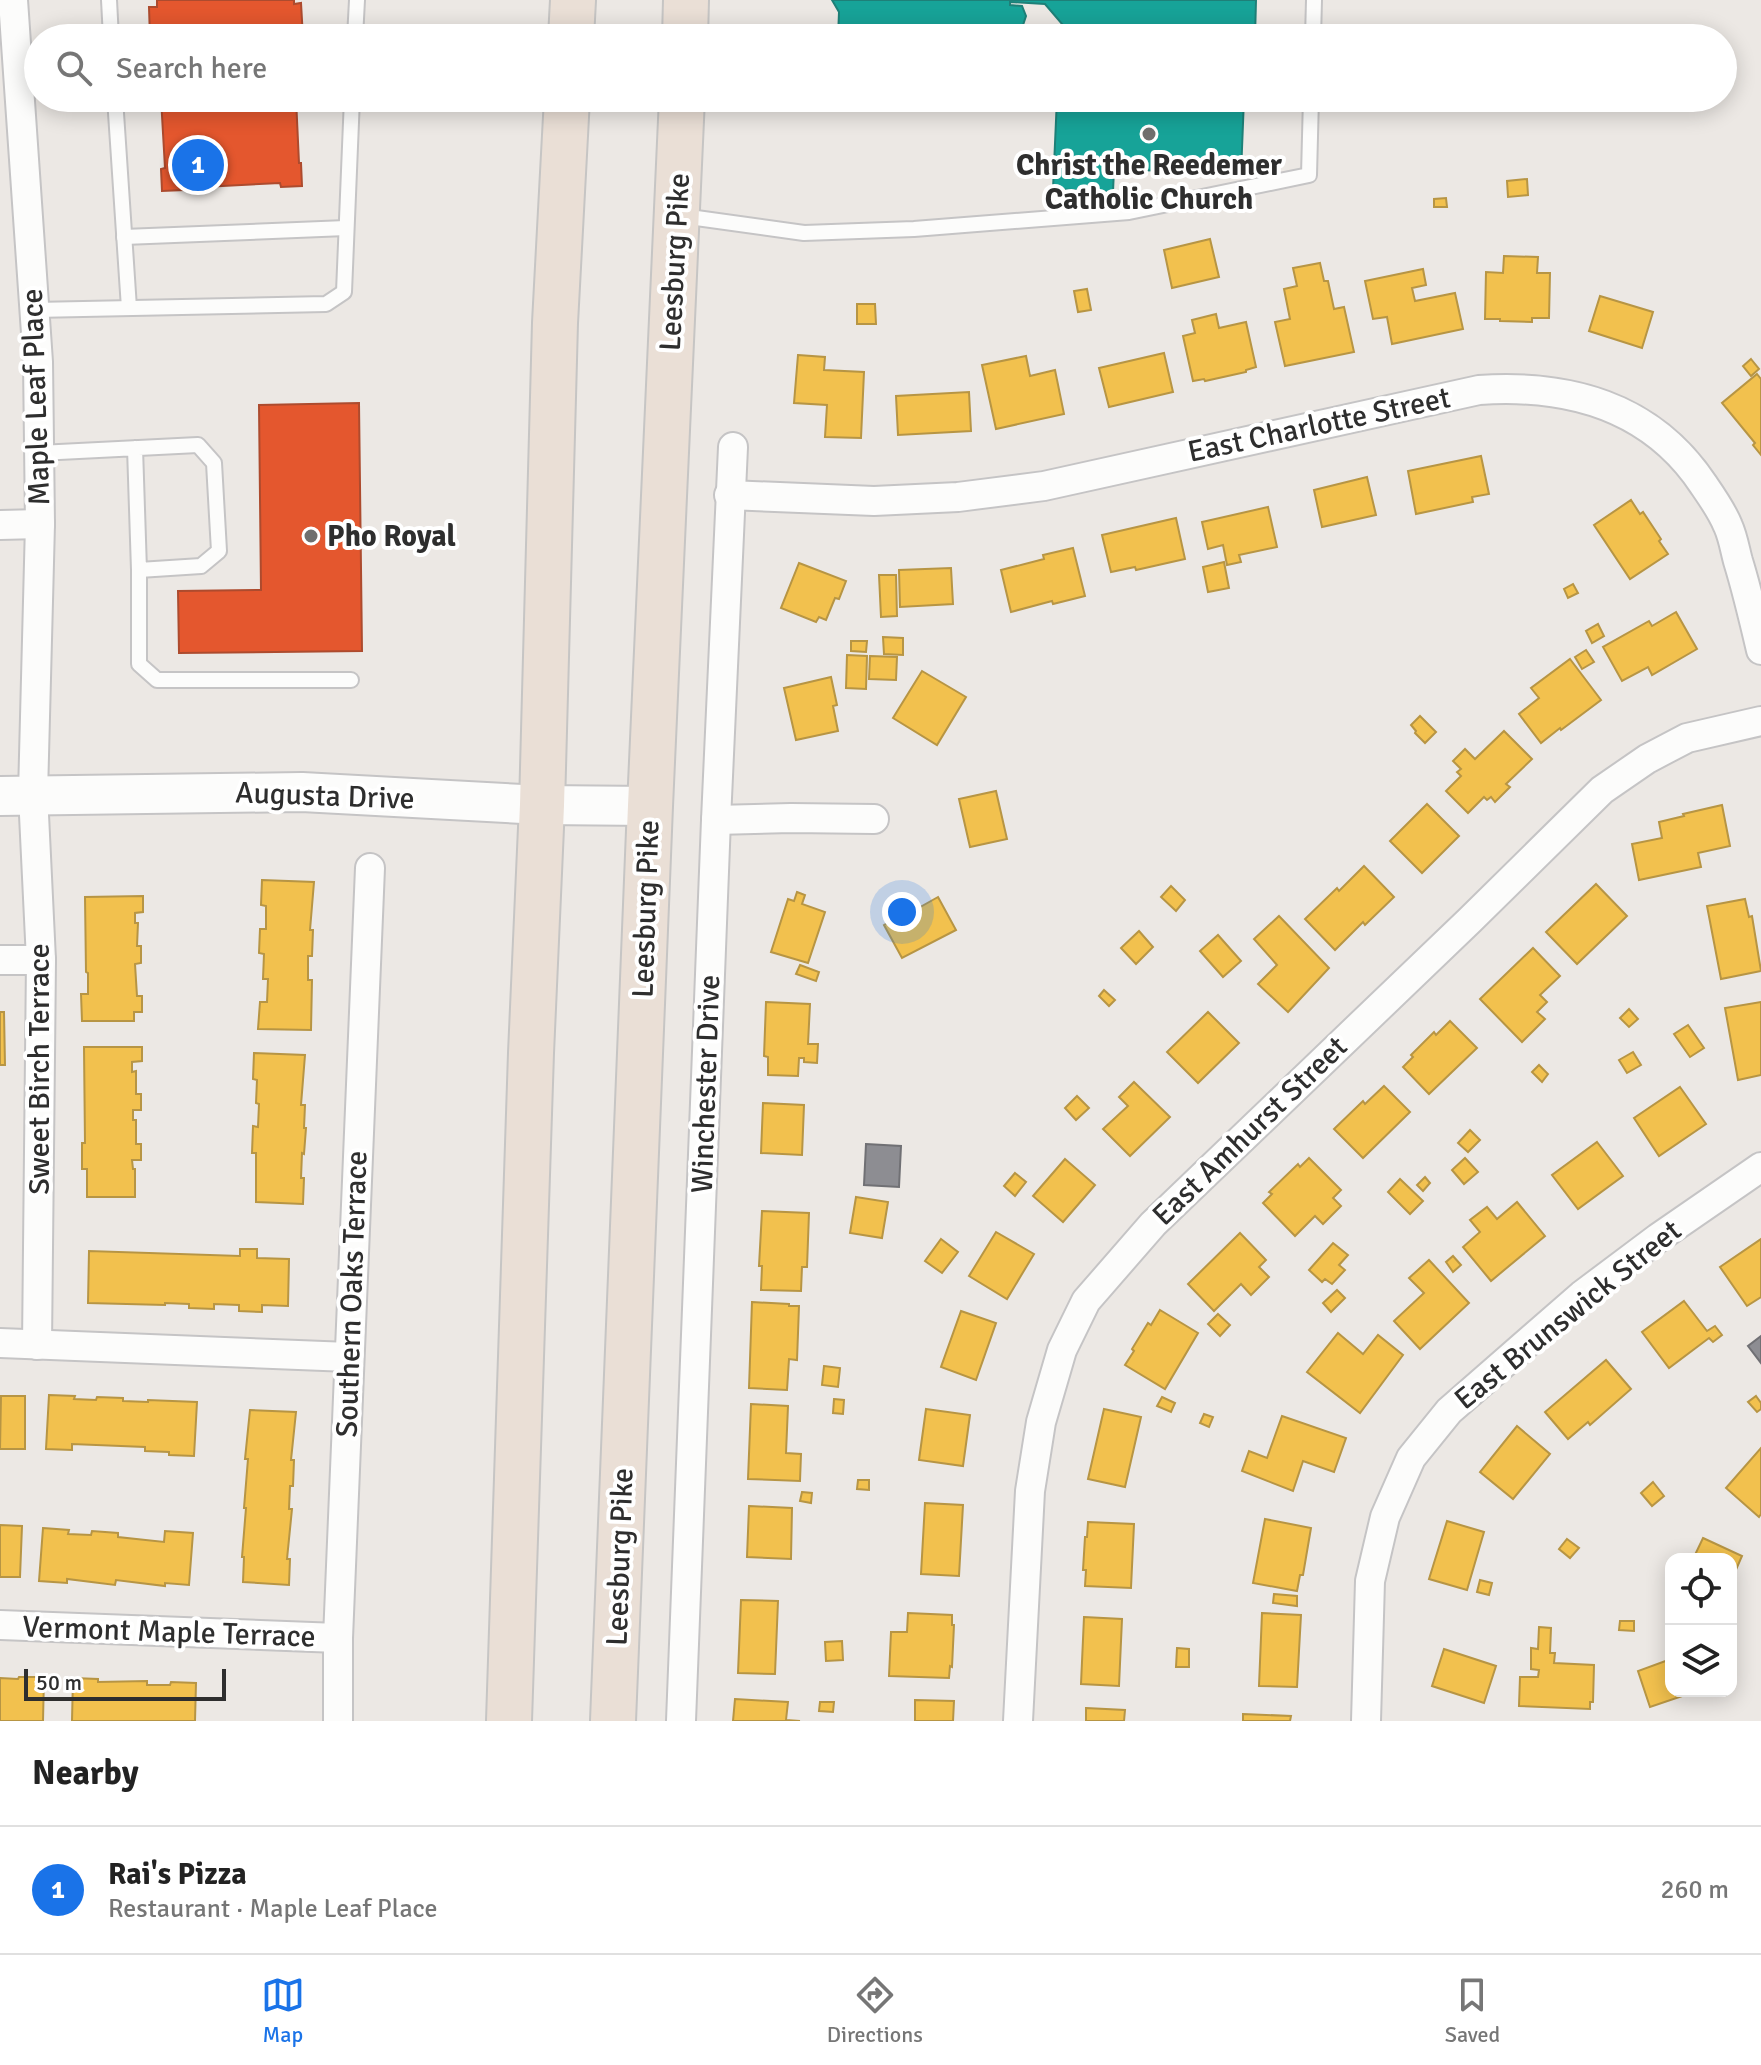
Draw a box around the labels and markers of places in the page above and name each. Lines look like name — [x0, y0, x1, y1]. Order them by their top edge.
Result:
marker: Christ the Reedemer Catholic Church — [1140, 125, 1158, 143]
pin: 1 — [172, 135, 224, 195]
place label: Christ the Reedemer Catholic Church — [1016, 147, 1282, 218]
place label: Pho Royal — [327, 518, 456, 555]
marker: Pho Royal — [302, 527, 320, 545]

